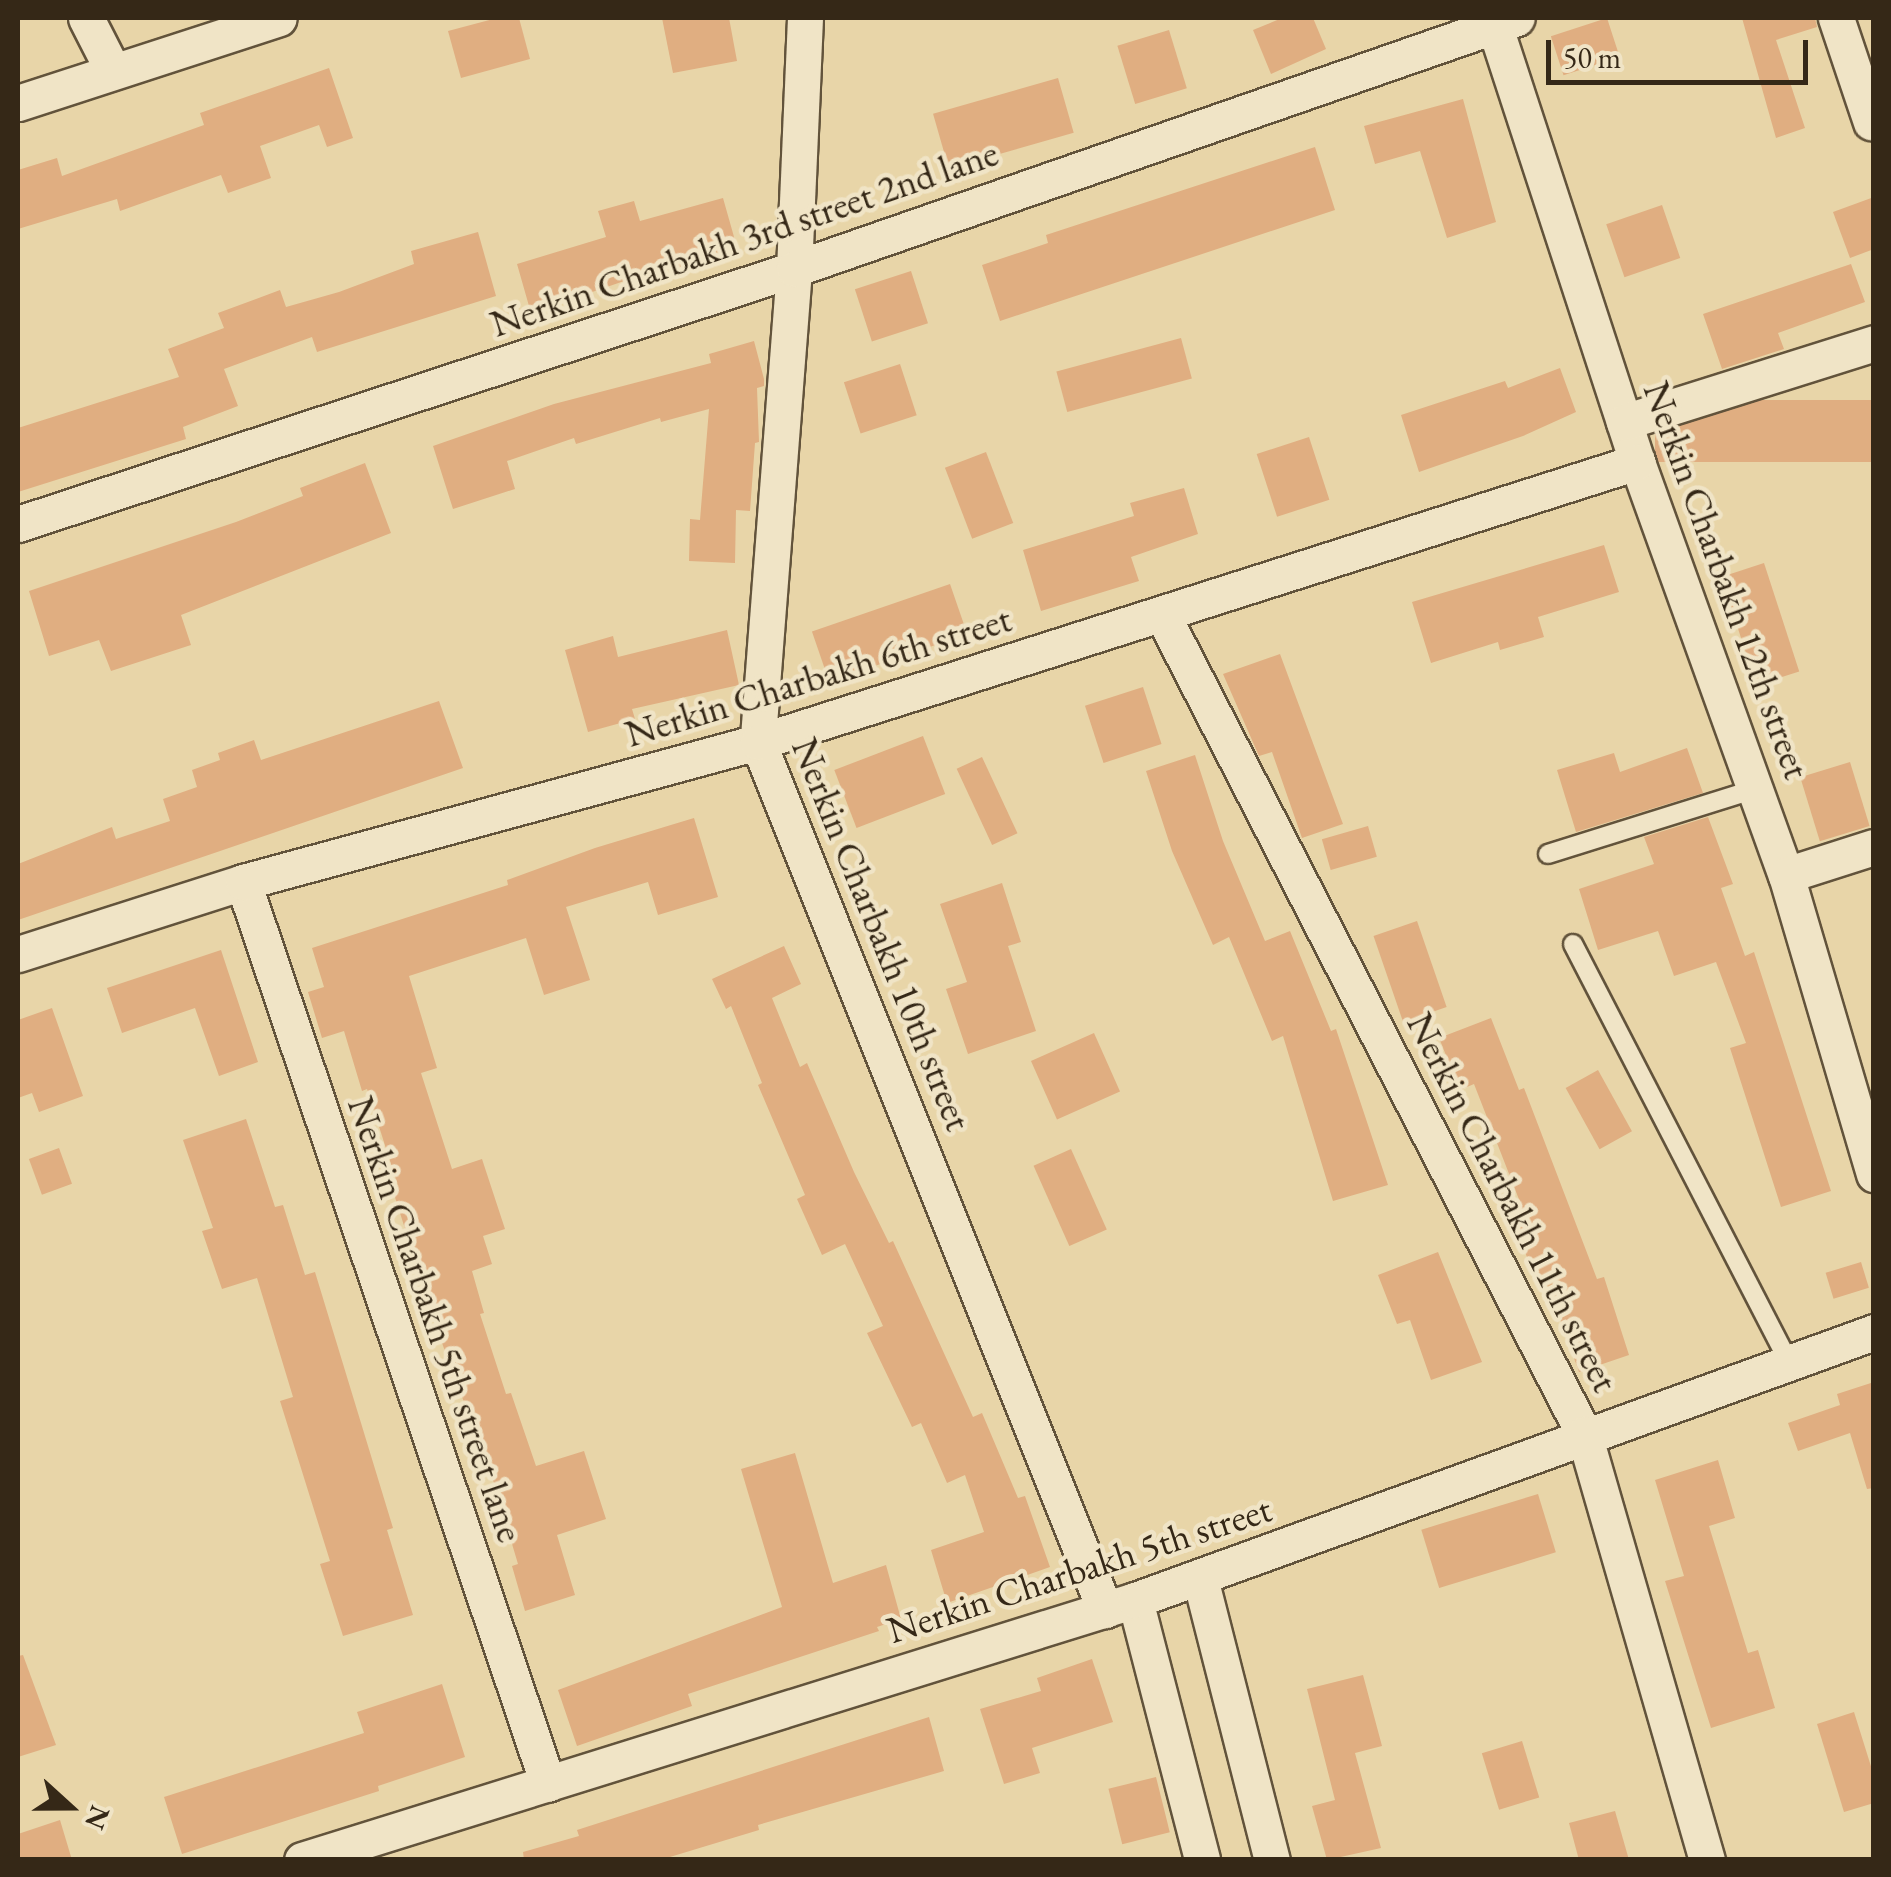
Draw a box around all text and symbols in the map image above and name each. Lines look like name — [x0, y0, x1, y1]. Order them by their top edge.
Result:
scale bar — [1551, 20, 1814, 82]
text: 50 m — [1563, 38, 1621, 77]
street label: Nerkin Charbakh 3rd street 2nd lane — [484, 130, 1004, 346]
street label: Nerkin Charbakh 12th street — [1634, 375, 1820, 785]
street label: Nerkin Charbakh 6th street — [619, 596, 1017, 756]
street label: Nerkin Charbakh 10th street — [782, 731, 982, 1137]
street label: Nerkin Charbakh 11th street — [1397, 1005, 1629, 1399]
street label: Nerkin Charbakh 5th street lane — [338, 1090, 534, 1548]
street label: Nerkin Charbakh 5th street — [881, 1485, 1277, 1653]
north arrow — [20, 1757, 120, 1857]
text: N — [77, 1801, 119, 1835]

